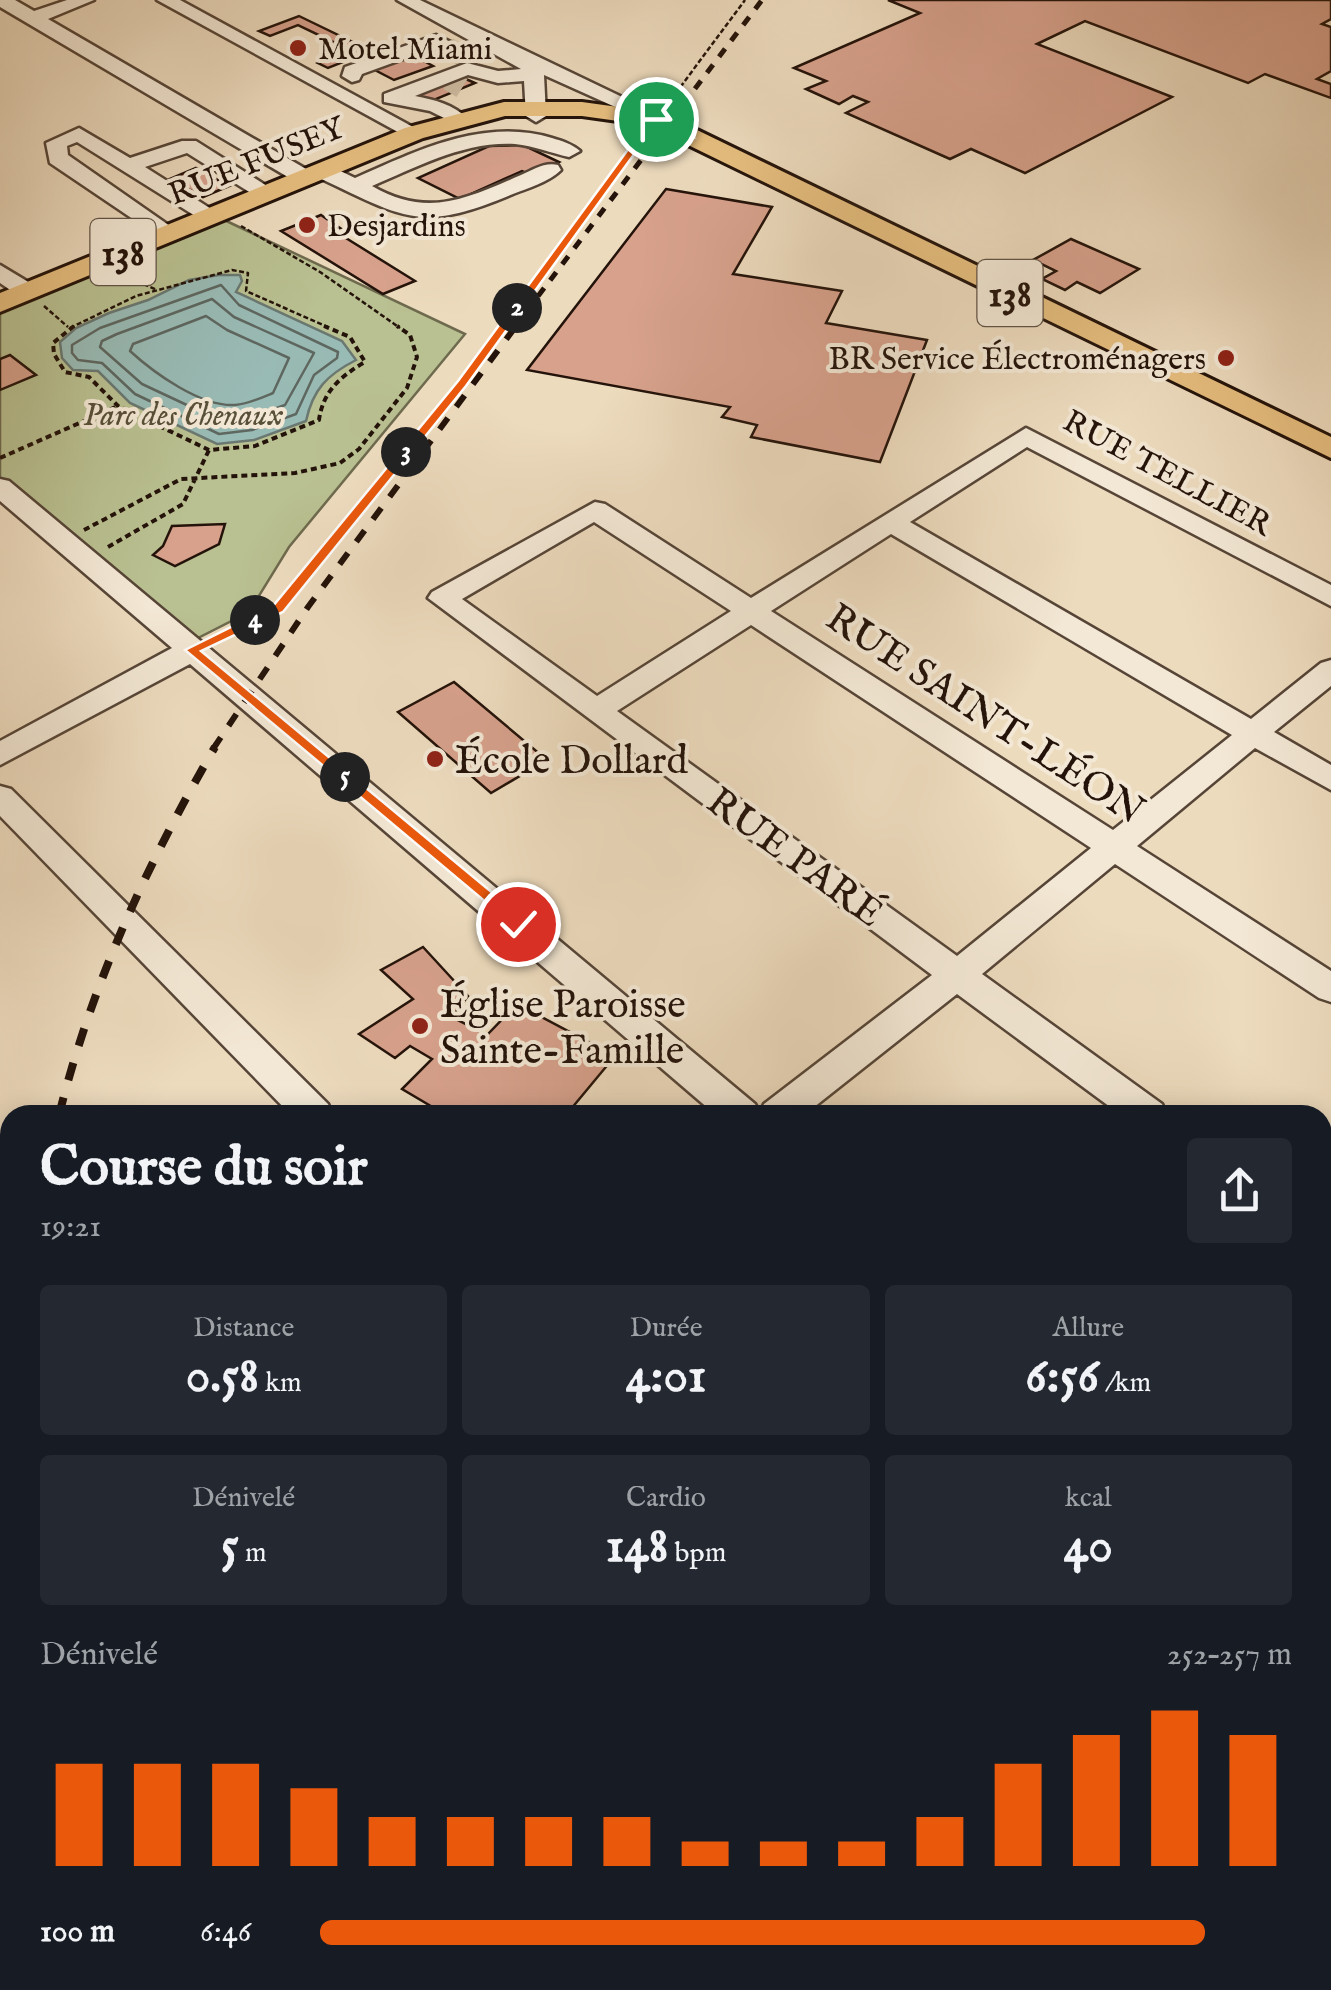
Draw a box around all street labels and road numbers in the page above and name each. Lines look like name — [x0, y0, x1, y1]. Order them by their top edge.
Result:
street label: RUE FUSEY — [163, 108, 352, 216]
road number: 138 — [90, 219, 156, 285]
road number: 138 — [978, 260, 1042, 326]
street label: RUE TELLIER — [1055, 402, 1280, 547]
street label: RUE SAINT-LÉON — [815, 593, 1154, 838]
street label: RUE PARÉ — [696, 777, 893, 940]

